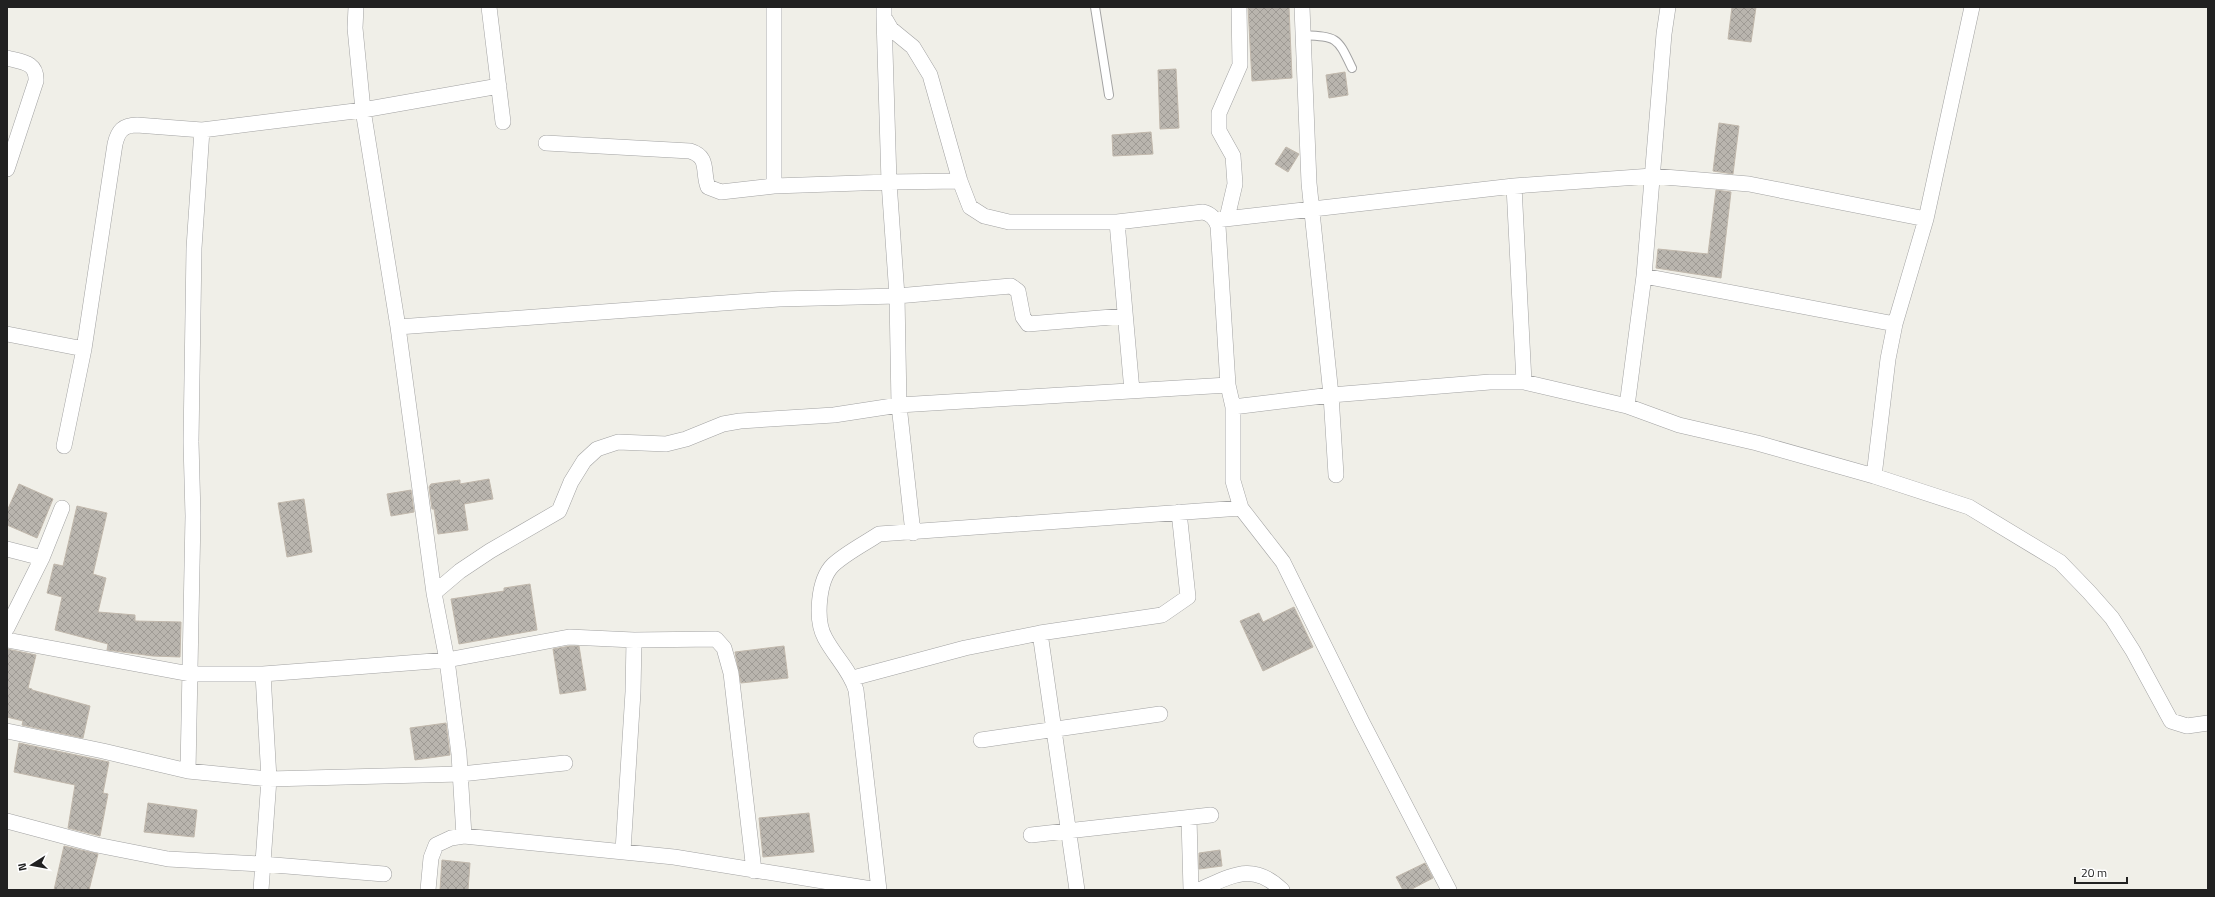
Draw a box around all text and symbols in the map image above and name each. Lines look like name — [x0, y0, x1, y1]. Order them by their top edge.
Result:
north arrow — [12, 845, 52, 885]
scale bar — [2075, 859, 2127, 885]
text: N — [14, 862, 31, 872]
text: 20 m — [2081, 863, 2107, 882]

